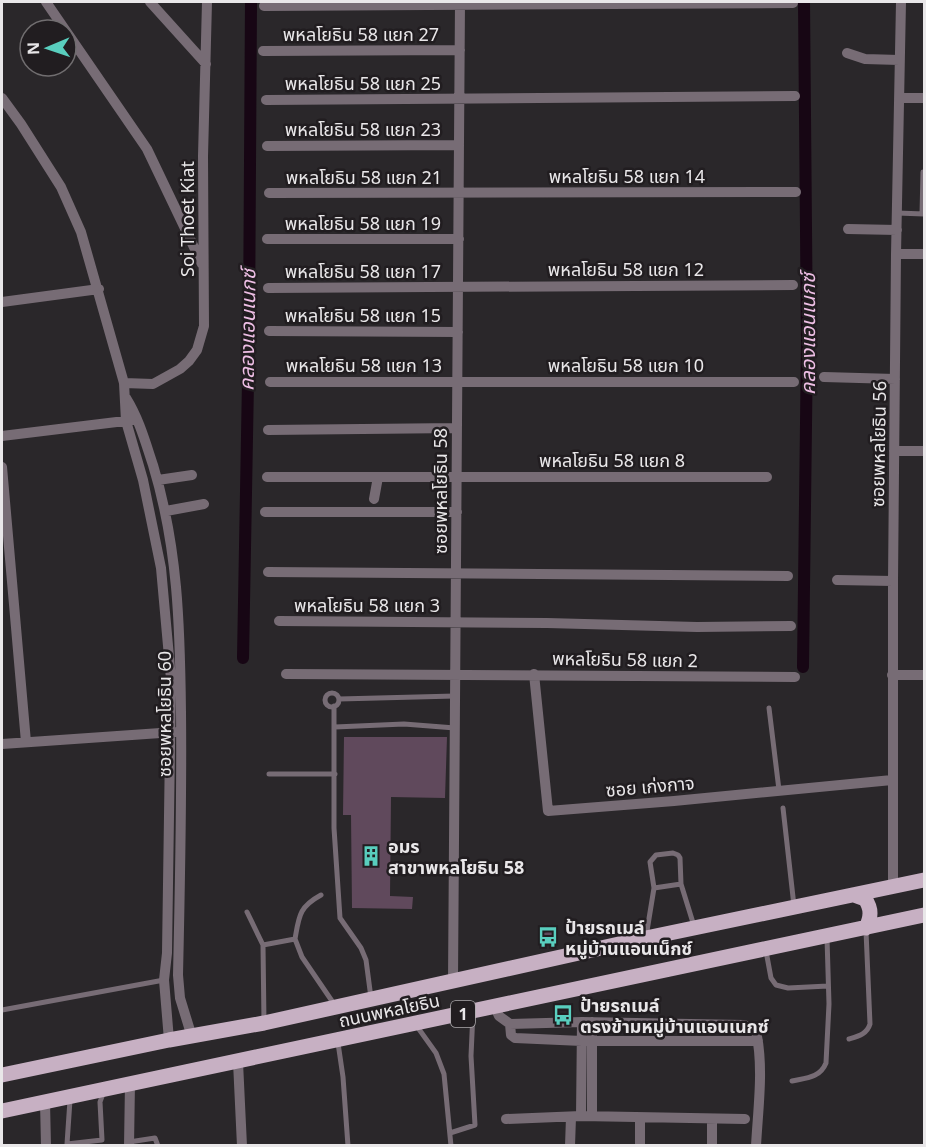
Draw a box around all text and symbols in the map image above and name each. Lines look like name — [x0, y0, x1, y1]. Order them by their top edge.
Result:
north arrow — [18, 18, 78, 78]
street label: พหลโยธิน 58 แยก 27 — [283, 22, 439, 46]
text: N — [22, 42, 44, 55]
street label: พหลโยธิน 58 แยก 25 — [285, 71, 441, 95]
street label: พหลโยธิน 58 แยก 23 — [285, 117, 441, 141]
street label: Soi Thoet Kiat — [175, 161, 199, 277]
street label: พหลโยธิน 58 แยก 14 — [549, 164, 705, 188]
street label: พหลโยธิน 58 แยก 21 — [286, 165, 442, 189]
street label: พหลโยธิน 58 แยก 19 — [285, 211, 441, 235]
street label: พหลโยธิน 58 แยก 12 — [548, 257, 704, 281]
street label: พหลโยธิน 58 แยก 17 — [285, 259, 441, 283]
water label: คลองแอนเนกซ์ — [232, 264, 262, 391]
water label: คลองแอนเนกซ์ — [794, 268, 821, 395]
street label: พหลโยธิน 58 แยก 15 — [285, 303, 441, 327]
street label: พหลโยธิน 58 แยก 13 — [286, 353, 442, 377]
street label: พหลโยธิน 58 แยก 10 — [548, 353, 704, 377]
street label: ซอยพหลโยธิน 56 — [865, 381, 891, 507]
street label: ซอยพหลโยธิน 58 — [428, 428, 452, 554]
street label: พหลโยธิน 58 แยก 8 — [539, 448, 685, 472]
street label: พหลโยธิน 58 แยก 3 — [294, 593, 440, 617]
street label: พหลโยธิน 58 แยก 2 — [552, 646, 698, 672]
street label: ซอยพหลโยธิน 60 — [152, 651, 176, 777]
street label: ซอย เก่งกาจ — [605, 770, 695, 802]
place label: อมร สาขาพหลโยธิน 58 — [388, 834, 524, 879]
building icon: อมร สาขาพหลโยธิน 58 — [359, 844, 383, 868]
place label: ป้ายรถเมล์ หมู่บ้านแอนเน็กซ์ — [565, 915, 693, 960]
bus stop icon: ป้ายรถเมล์ หมู่บ้านแอนเน็กซ์ — [536, 925, 560, 949]
street label: ถนนพหลโยธิน — [336, 988, 442, 1032]
place label: ป้ายรถเมล์ ตรงข้ามหมู่บ้านแอนเนกซ์ — [580, 993, 769, 1038]
road number: 1 — [451, 1001, 475, 1027]
bus stop icon: ป้ายรถเมล์ ตรงข้ามหมู่บ้านแอนเนกซ์ — [551, 1003, 575, 1027]

